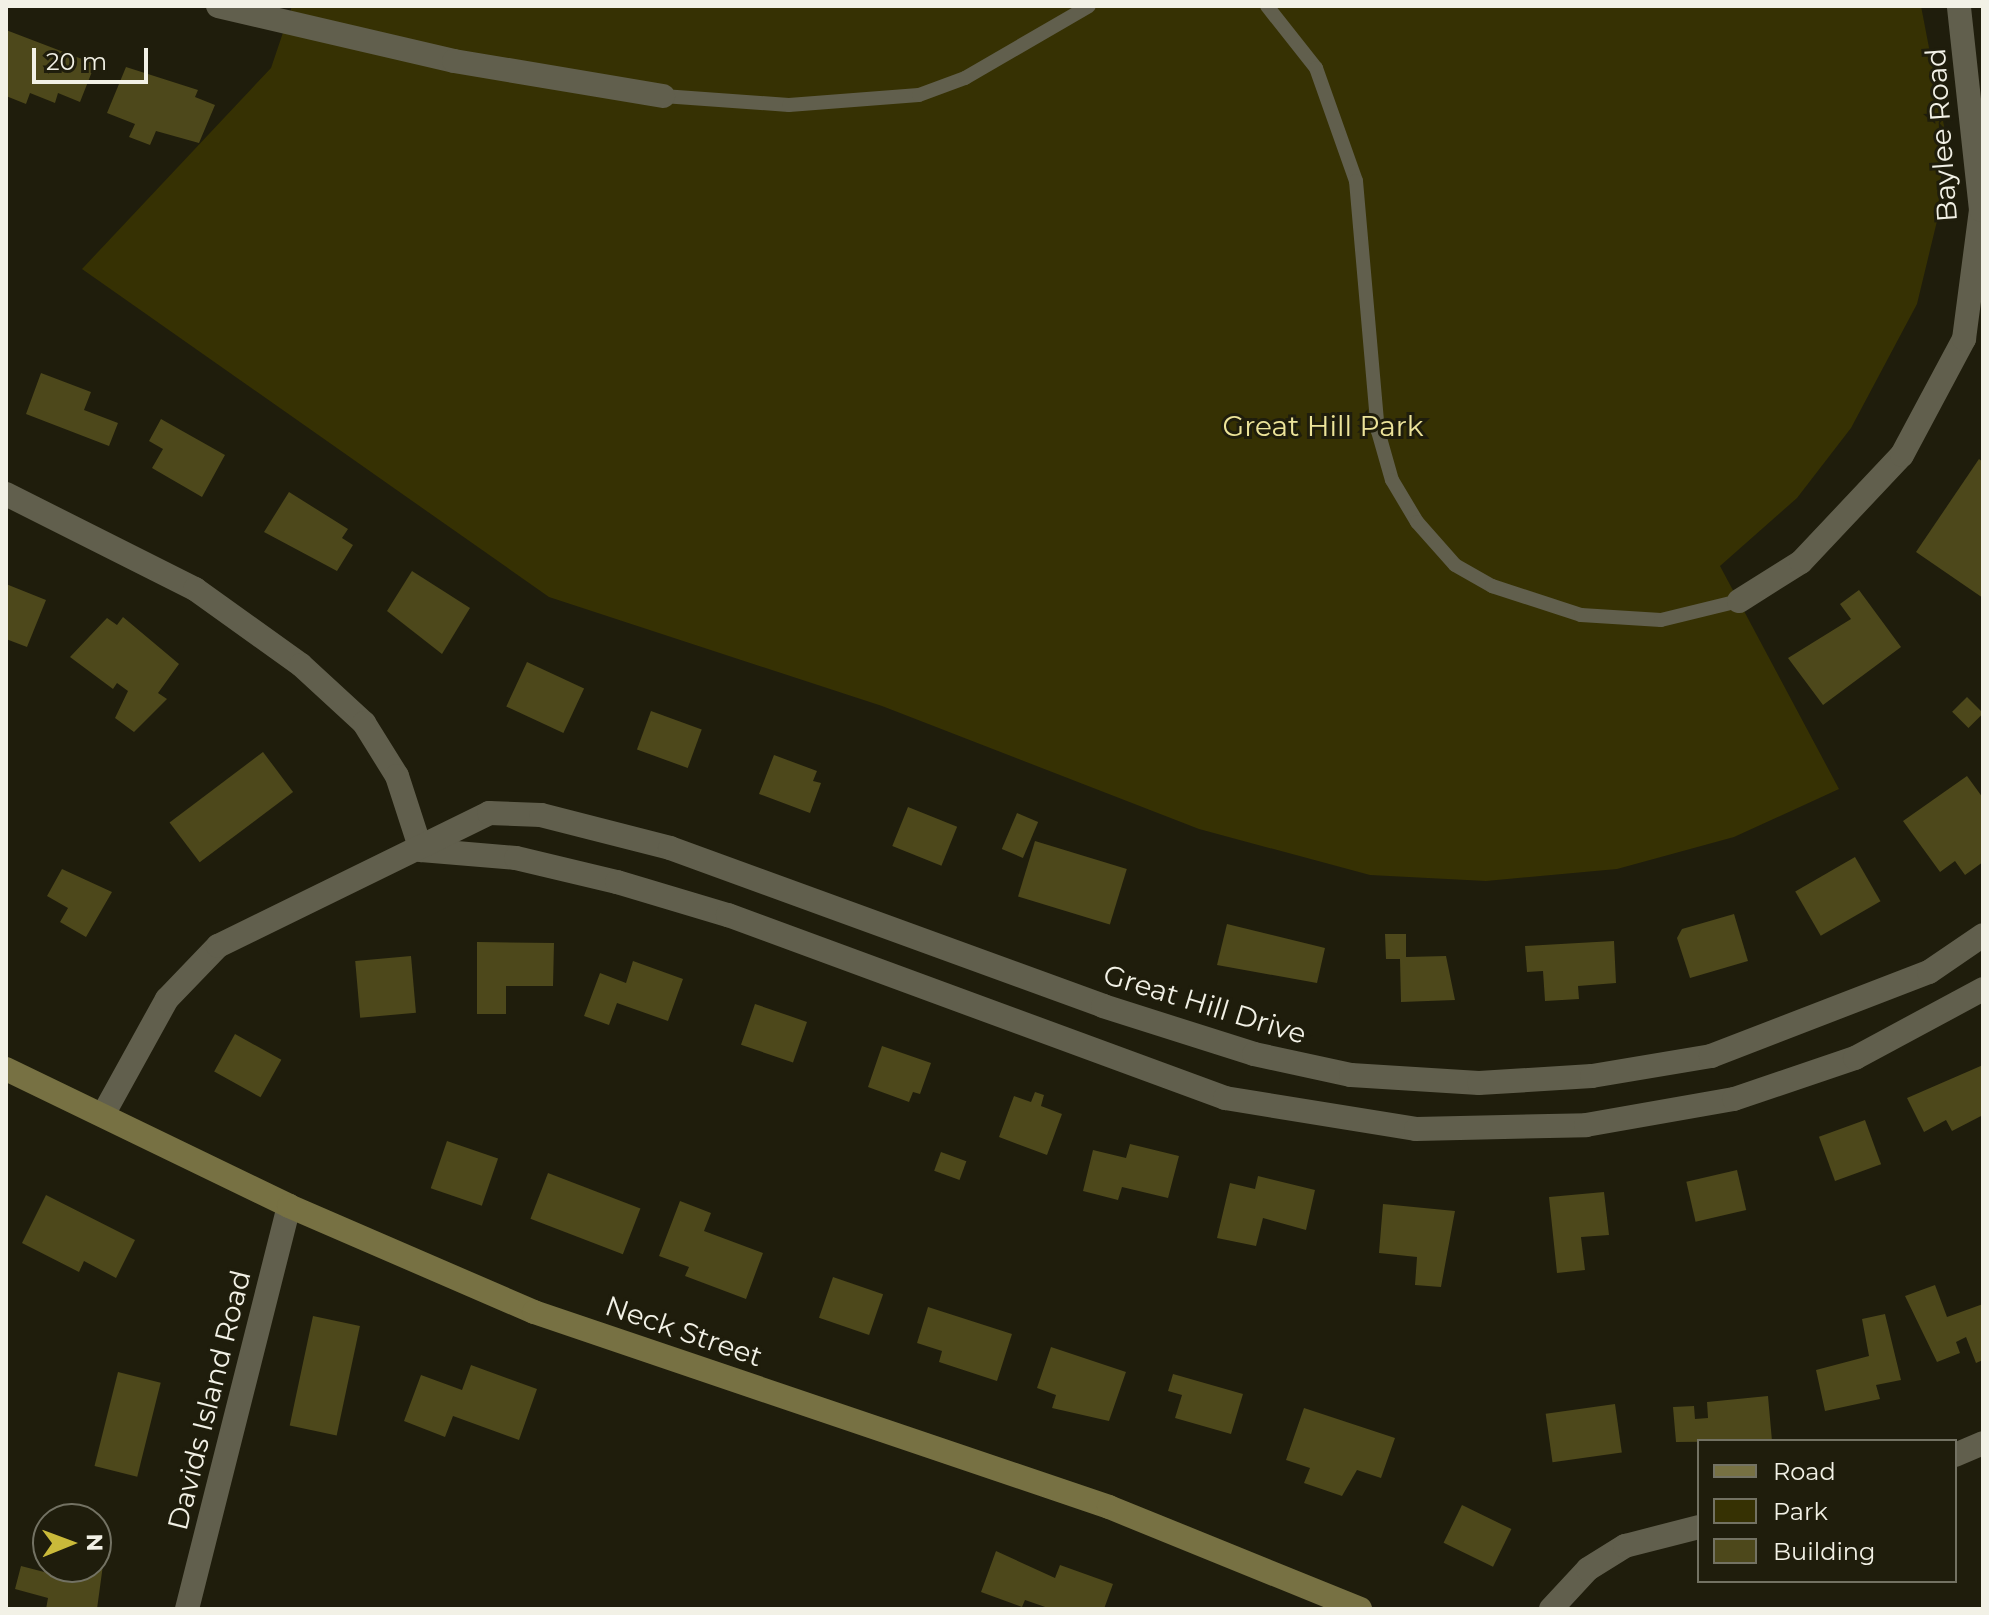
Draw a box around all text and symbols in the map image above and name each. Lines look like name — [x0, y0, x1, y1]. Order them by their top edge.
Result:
scale bar — [36, 32, 152, 82]
text: 20 m — [46, 47, 107, 76]
street label: Baylee Road — [1918, 47, 1964, 223]
park label: Great Hill Park — [1223, 409, 1423, 443]
street label: Great Hill Drive — [1100, 957, 1310, 1051]
street label: Davids Island Road — [160, 1267, 258, 1533]
street label: Neck Street — [601, 1288, 767, 1374]
legend — [1697, 1439, 1957, 1583]
text: Road — [1773, 1457, 1836, 1486]
text: Park — [1773, 1497, 1828, 1526]
north arrow — [32, 1503, 112, 1583]
text: N — [81, 1533, 108, 1552]
text: Building — [1773, 1537, 1876, 1566]

